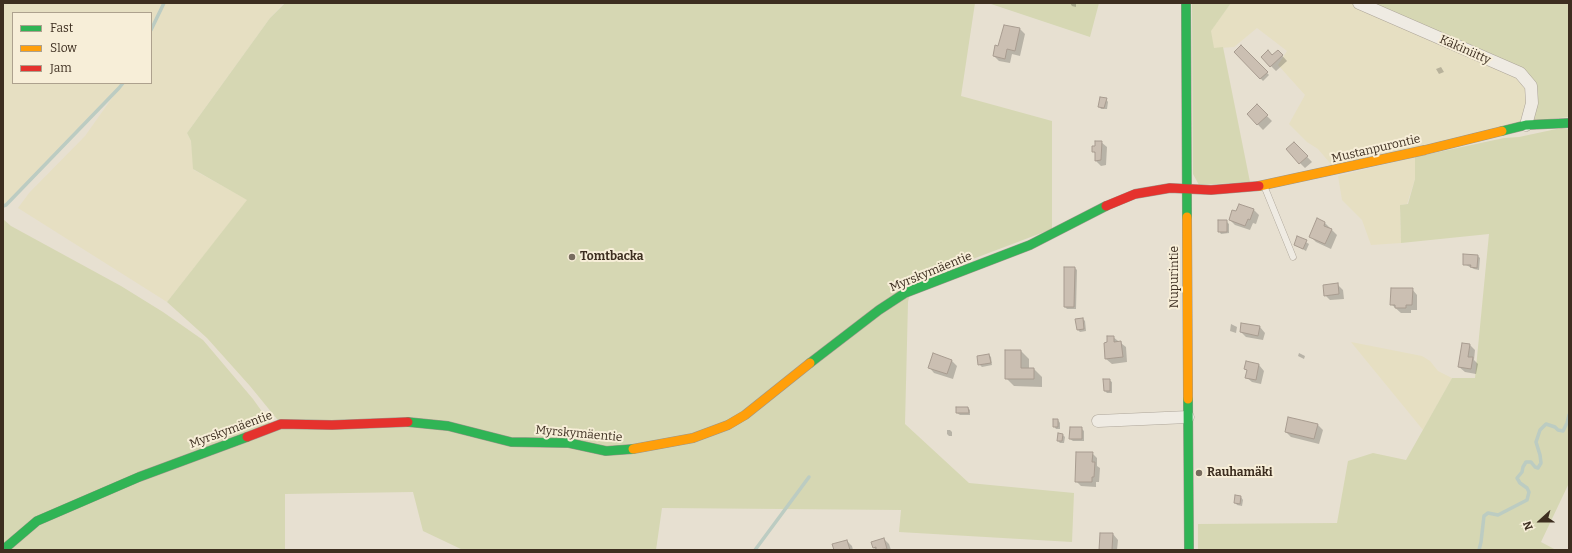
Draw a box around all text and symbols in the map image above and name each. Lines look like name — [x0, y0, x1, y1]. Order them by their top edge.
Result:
legend — [12, 12, 152, 84]
text: Fast — [50, 21, 73, 35]
street label: Käkiniitty — [1437, 32, 1493, 68]
text: Slow — [50, 41, 77, 55]
text: Jam — [50, 61, 72, 75]
street label: Mustanpurontie — [1330, 132, 1422, 166]
street label: Nupurintie — [1168, 246, 1182, 308]
street label: Myrskymäentie — [888, 249, 974, 295]
place label: Tomtbacka — [580, 250, 643, 264]
marker: Tomtbacka — [567, 252, 577, 262]
street label: Myrskymäentie — [188, 408, 274, 452]
street label: Myrskymäentie — [535, 423, 623, 445]
place label: Rauhamäki — [1207, 466, 1273, 480]
marker: Rauhamäki — [1194, 468, 1204, 478]
north arrow — [1520, 501, 1560, 541]
text: N — [1521, 519, 1536, 532]

